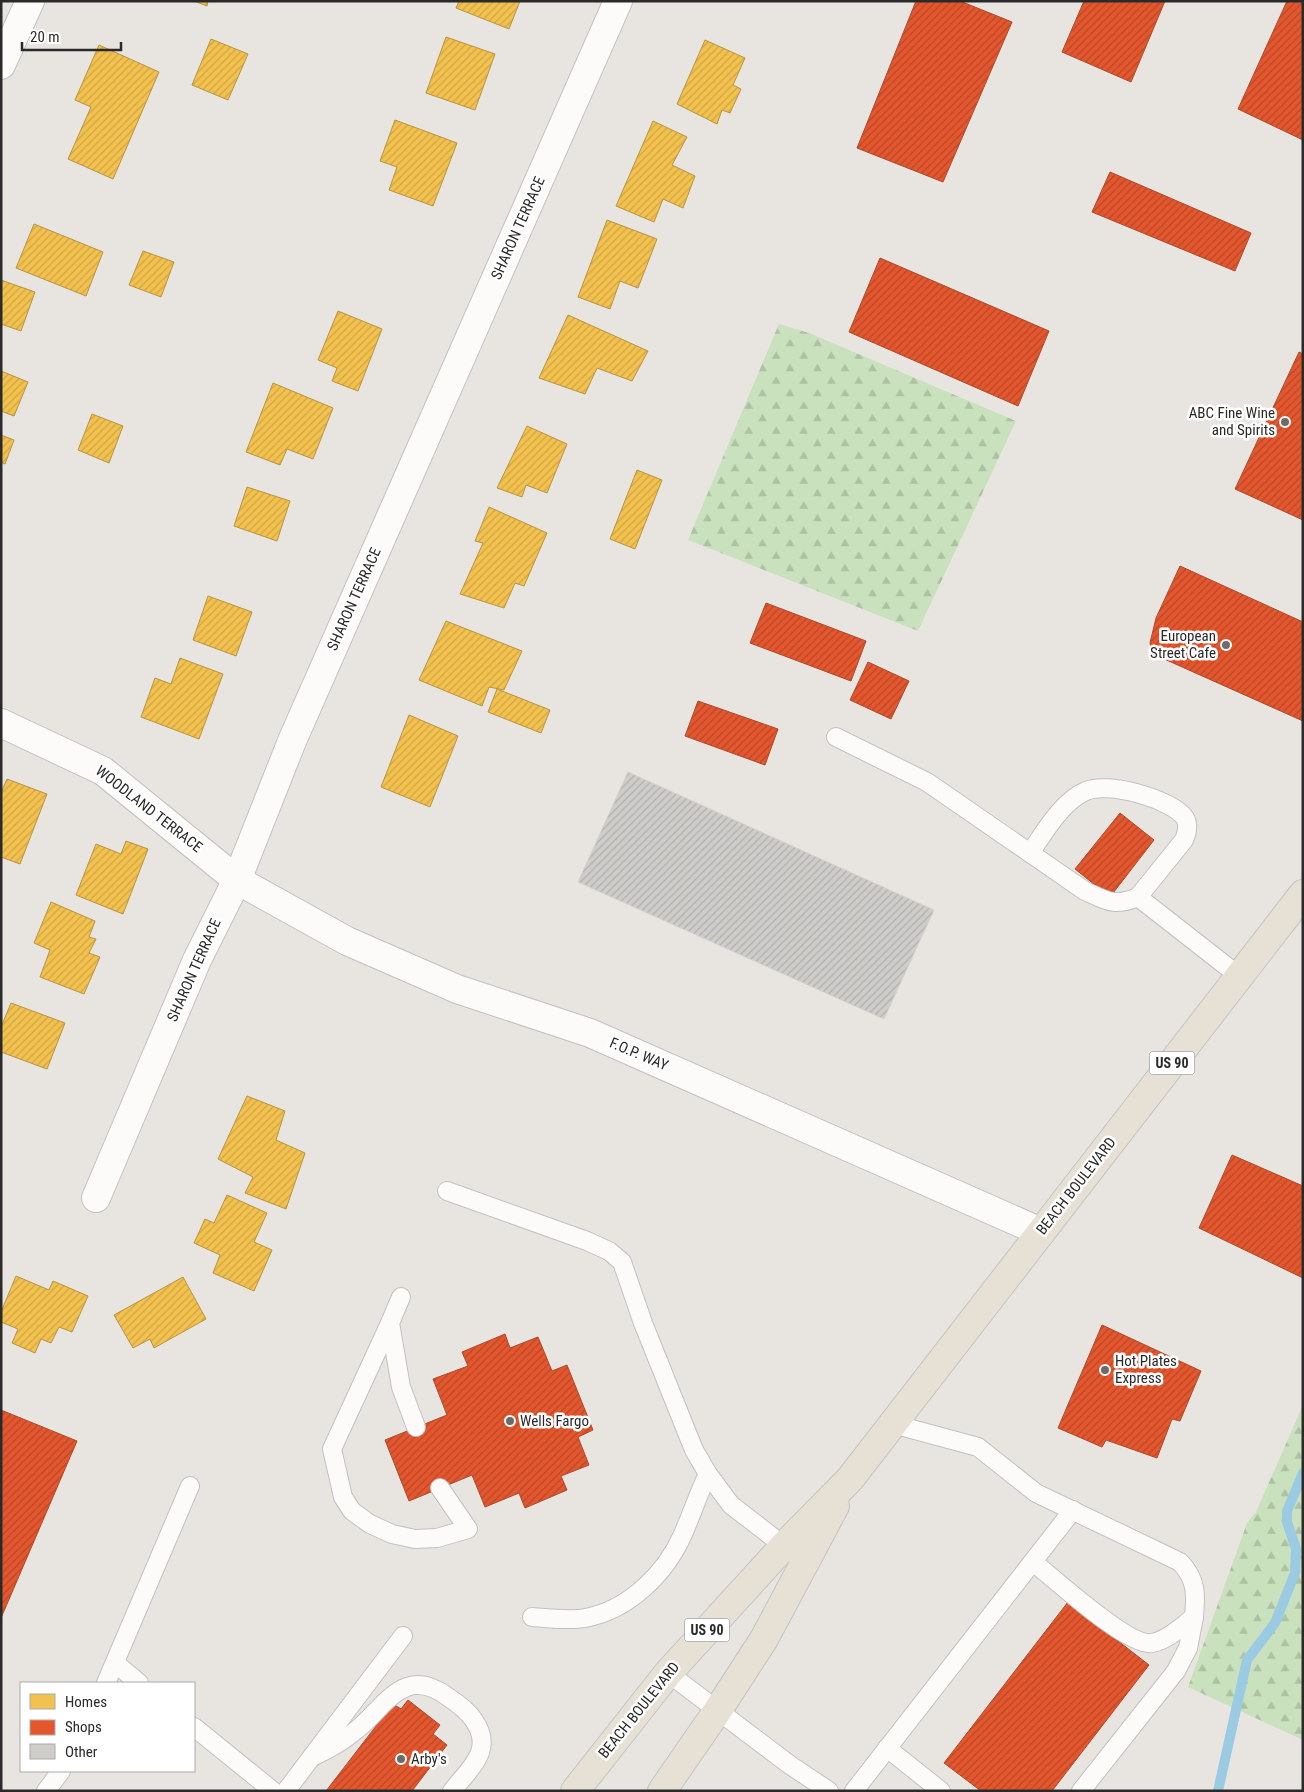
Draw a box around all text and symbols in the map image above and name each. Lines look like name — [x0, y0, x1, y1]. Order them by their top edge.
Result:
scale bar — [22, 20, 121, 52]
text: 20 m — [30, 28, 60, 46]
street label: SHARON TERRACE — [487, 174, 549, 282]
place label: ABC Fine Wine and Spirits — [1189, 404, 1275, 439]
marker: ABC Fine Wine and Spirits — [1279, 416, 1291, 428]
street label: SHARON TERRACE — [323, 545, 385, 653]
place label: European Street Cafe — [1150, 627, 1216, 662]
marker: European Street Cafe — [1220, 639, 1232, 651]
street label: WOODLAND TERRACE — [92, 762, 206, 856]
street label: SHARON TERRACE — [163, 916, 225, 1024]
street label: F.O.P. WAY — [607, 1034, 671, 1074]
road number: US 90 — [1150, 1052, 1194, 1074]
street label: BEACH BOULEVARD — [1032, 1134, 1120, 1238]
place label: Hot Plates Express — [1115, 1352, 1177, 1387]
marker: Hot Plates Express — [1099, 1364, 1111, 1376]
place label: Wells Fargo — [520, 1412, 589, 1430]
marker: Wells Fargo — [504, 1415, 516, 1427]
road number: US 90 — [684, 1618, 730, 1642]
street label: BEACH BOULEVARD — [595, 1658, 683, 1762]
legend — [20, 1682, 195, 1772]
text: Homes — [65, 1693, 107, 1711]
text: Shops — [65, 1718, 102, 1736]
text: Other — [65, 1743, 98, 1761]
place label: Arby's — [411, 1750, 447, 1768]
marker: Arby's — [395, 1753, 407, 1765]

